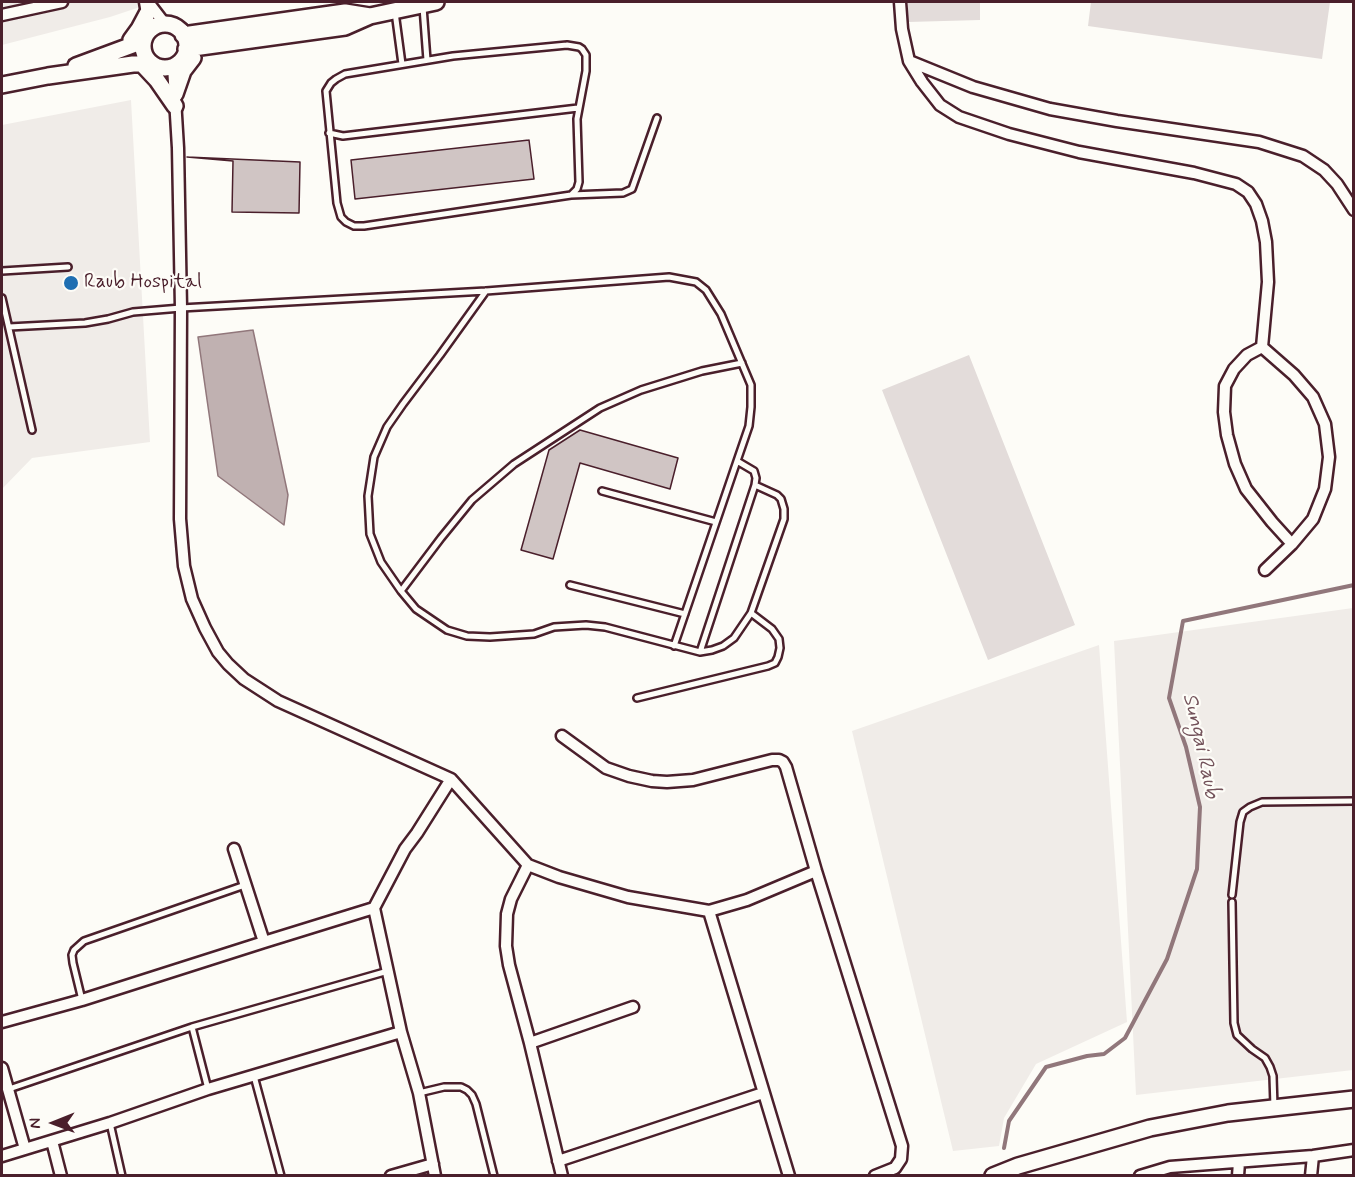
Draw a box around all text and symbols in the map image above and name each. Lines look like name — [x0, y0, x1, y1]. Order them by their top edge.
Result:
place label: Raub Hospital — [84, 271, 202, 295]
marker: Raub Hospital — [62, 274, 80, 292]
water label: Sungai Raub — [1176, 691, 1224, 801]
north arrow — [24, 1093, 84, 1153]
text: N — [25, 1118, 46, 1129]

